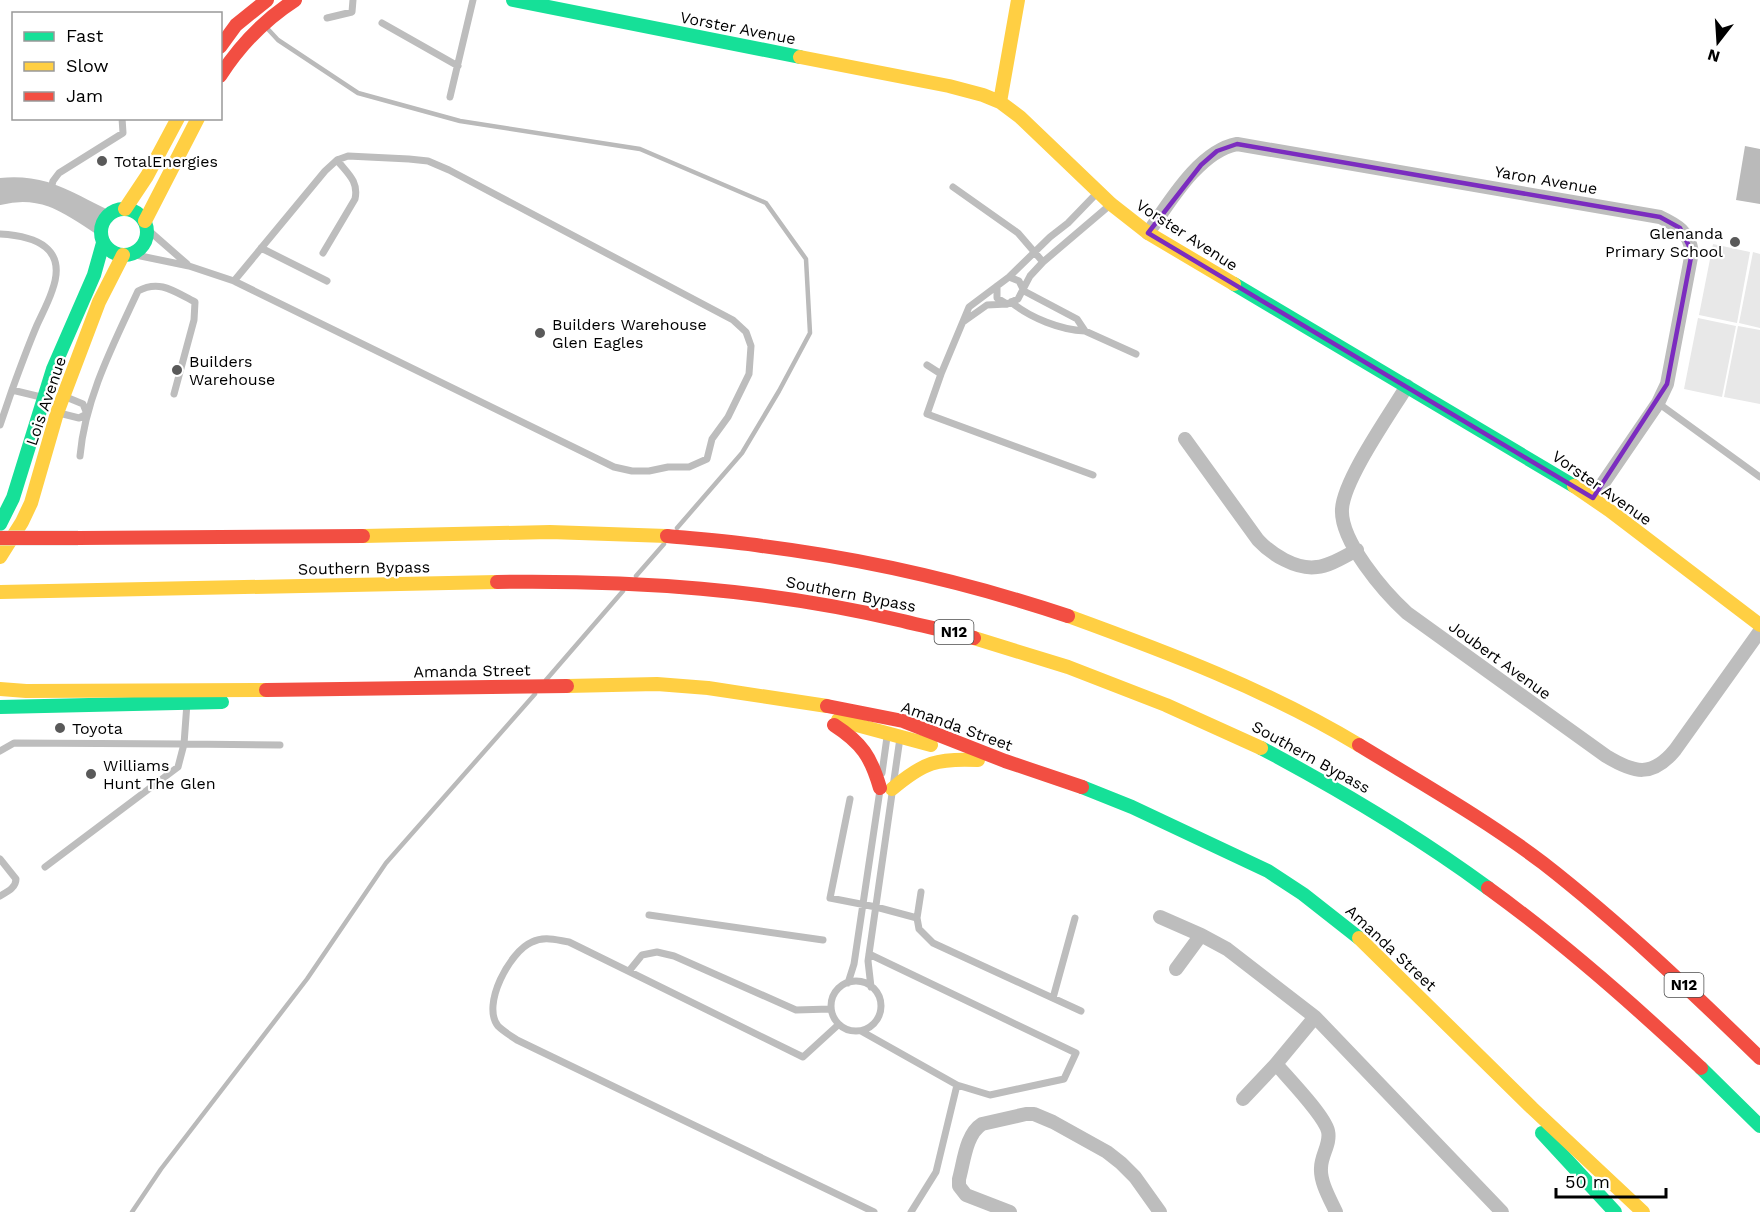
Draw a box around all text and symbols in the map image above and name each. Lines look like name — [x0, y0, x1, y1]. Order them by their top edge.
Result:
street label: Vorster Avenue — [679, 7, 797, 49]
legend — [12, 12, 222, 120]
north arrow — [1688, 12, 1748, 72]
text: Fast — [66, 25, 104, 46]
text: N — [1705, 45, 1722, 67]
text: Slow — [66, 55, 109, 76]
text: Jam — [66, 85, 103, 106]
place label: TotalEnergies — [114, 152, 218, 171]
marker: TotalEnergies — [95, 154, 109, 168]
street label: Yaron Avenue — [1493, 162, 1599, 198]
street label: Vorster Avenue — [1133, 195, 1241, 275]
place label: Glenanda Primary School — [1605, 224, 1723, 261]
marker: Glenanda Primary School — [1728, 235, 1742, 249]
place label: Builders Warehouse Glen Eagles — [552, 315, 707, 352]
marker: Builders Warehouse Glen Eagles — [533, 326, 547, 340]
place label: Builders Warehouse — [189, 352, 275, 389]
street label: Lois Avenue — [22, 354, 70, 448]
marker: Builders Warehouse — [170, 363, 184, 377]
street label: Vorster Avenue — [1548, 447, 1656, 529]
street label: Southern Bypass — [298, 557, 430, 579]
street label: Southern Bypass — [784, 572, 918, 616]
street label: Joubert Avenue — [1445, 617, 1555, 703]
road number: N12 — [934, 620, 974, 644]
street label: Amanda Street — [413, 660, 531, 682]
street label: Amanda Street — [899, 697, 1016, 755]
street label: Southern Bypass — [1249, 717, 1373, 797]
place label: Toyota — [72, 719, 123, 738]
marker: Toyota — [53, 721, 67, 735]
place label: Williams Hunt The Glen — [103, 756, 216, 793]
marker: Williams Hunt The Glen — [84, 767, 98, 781]
street label: Amanda Street — [1342, 901, 1441, 995]
road number: N12 — [1664, 973, 1704, 997]
scale bar — [1556, 1161, 1666, 1199]
text: 50 m — [1565, 1171, 1610, 1192]

